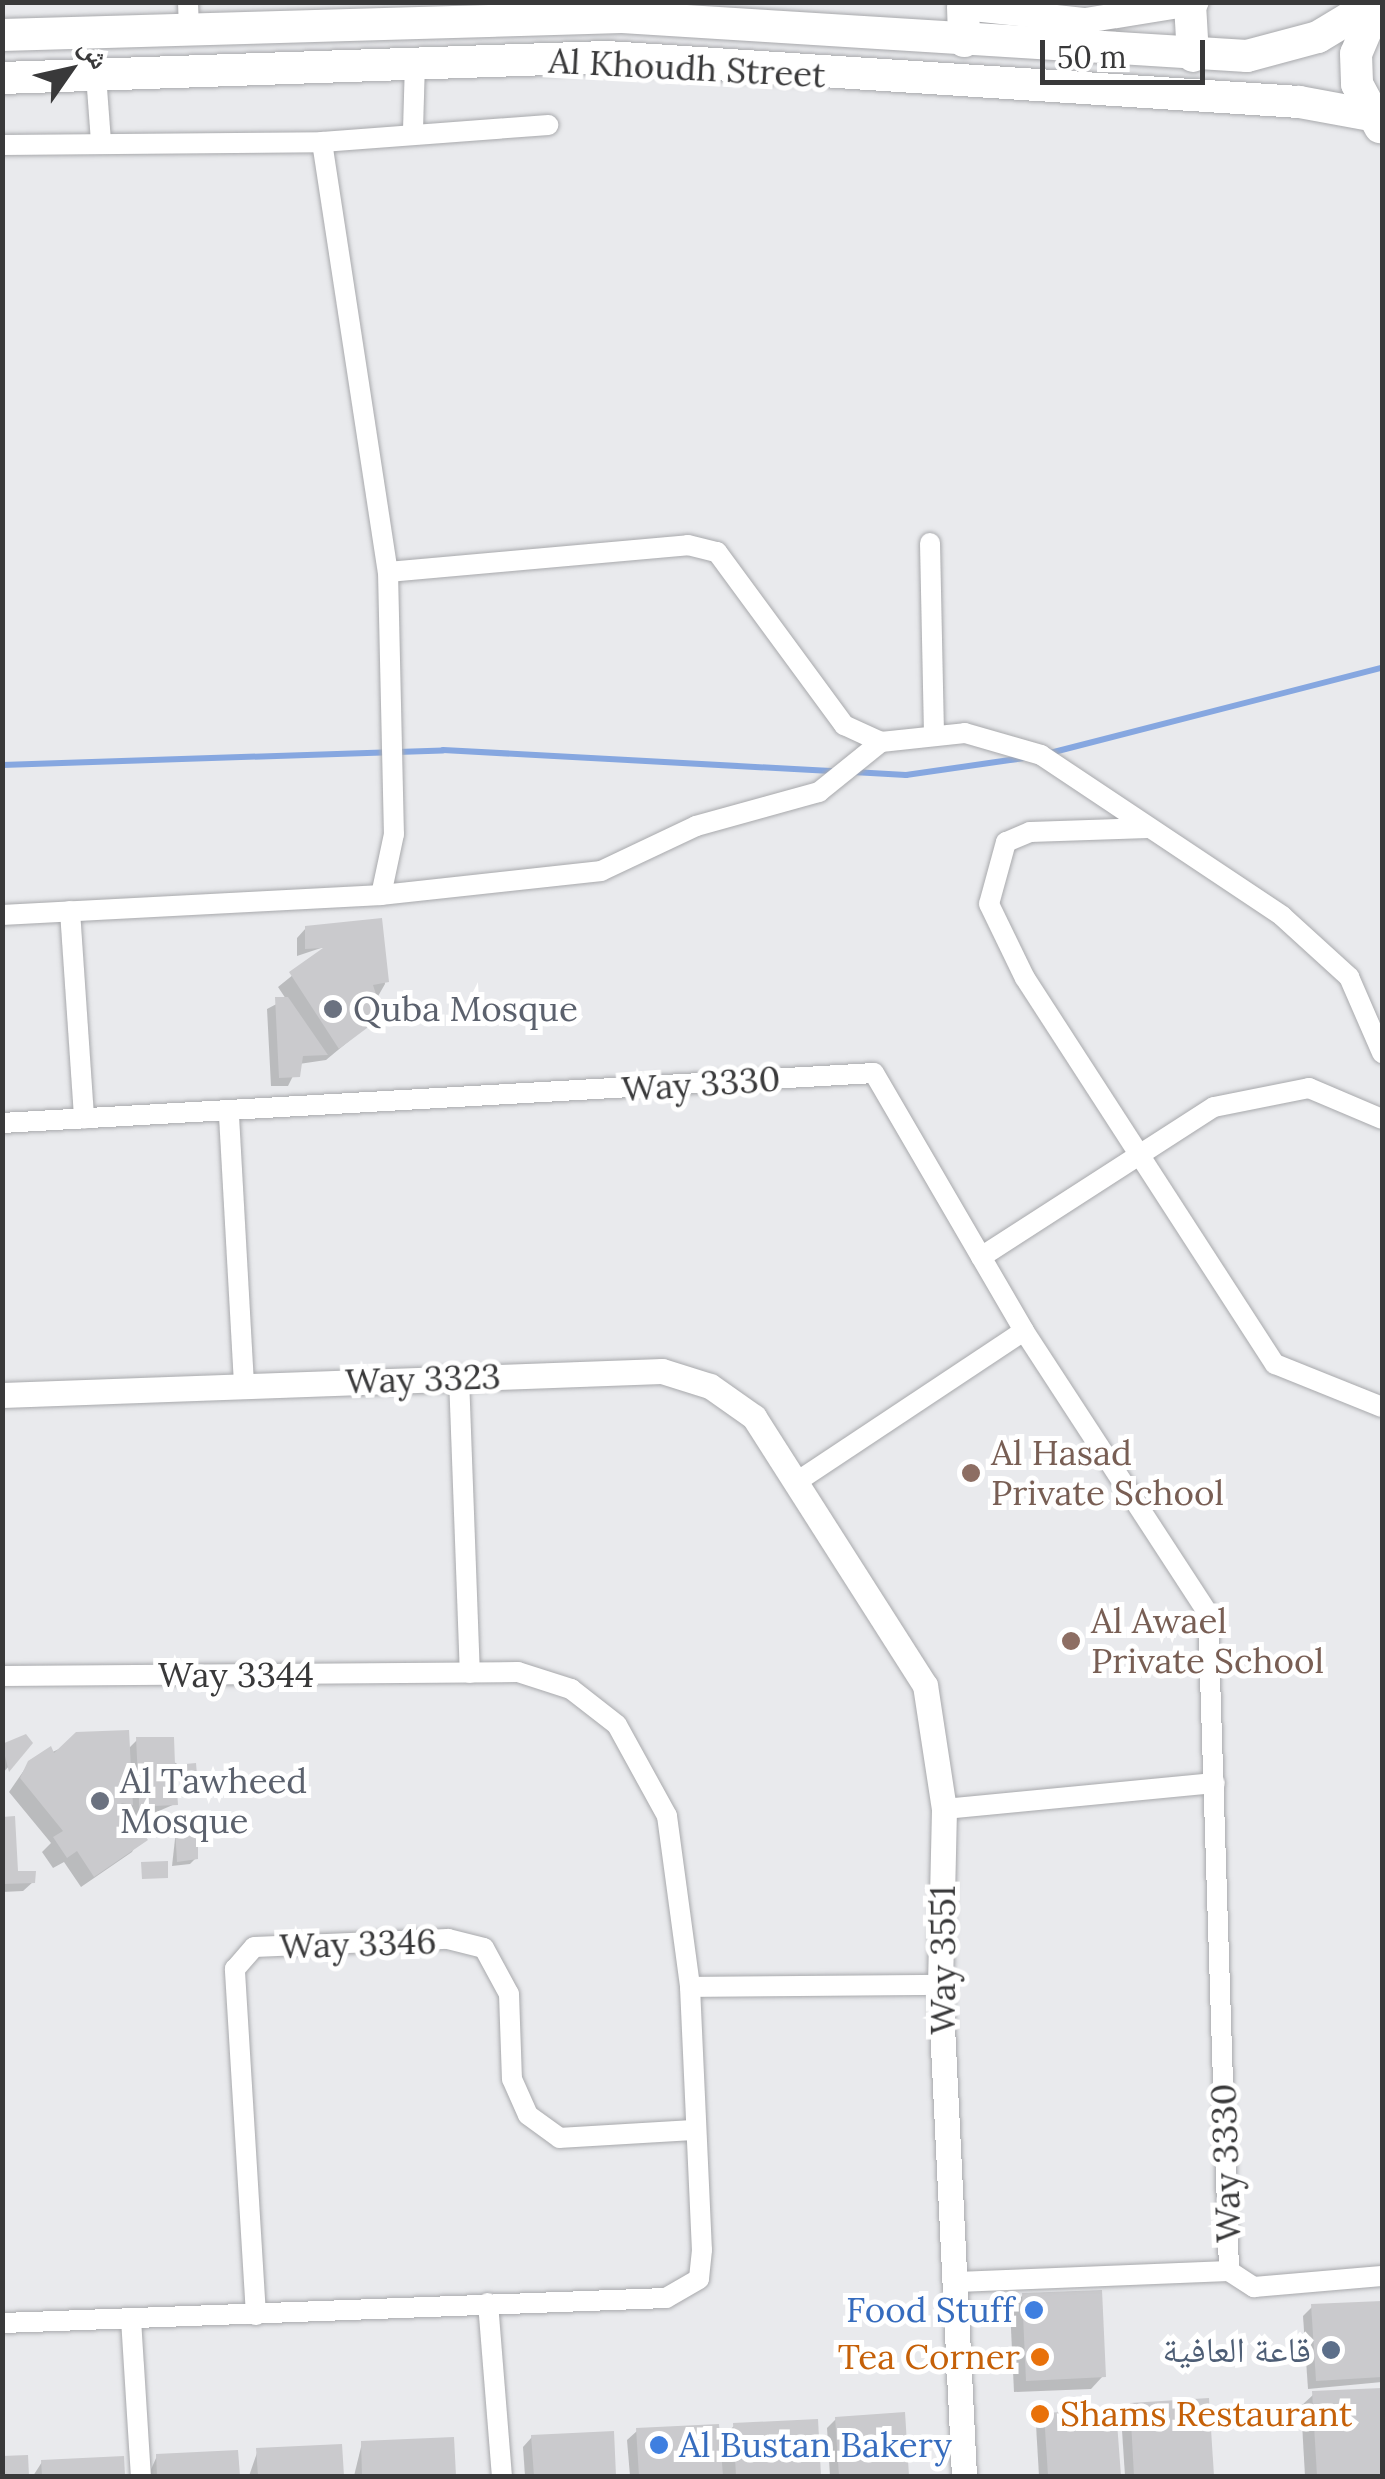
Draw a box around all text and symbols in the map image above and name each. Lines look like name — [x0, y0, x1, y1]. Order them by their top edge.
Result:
north arrow — [20, 20, 120, 120]
scale bar — [1045, 20, 1210, 82]
text: ش — [72, 31, 118, 76]
text: 50 m — [1057, 38, 1127, 76]
street label: Al Khoudh Street — [547, 40, 827, 96]
place label: Quba Mosque — [353, 988, 578, 1030]
marker: Quba Mosque — [322, 998, 344, 1020]
street label: Way 3330 — [620, 1058, 782, 1110]
street label: Way 3323 — [345, 1355, 501, 1403]
place label: Al Hasad Private School — [991, 1432, 1224, 1514]
marker: Al Hasad Private School — [960, 1462, 982, 1484]
place label: Al Awael Private School — [1091, 1600, 1324, 1682]
marker: Al Awael Private School — [1060, 1630, 1082, 1652]
street label: Way 3344 — [158, 1654, 314, 1696]
place label: Al Tawheed Mosque — [120, 1760, 307, 1842]
marker: Al Tawheed Mosque — [89, 1790, 111, 1812]
street label: Way 3551 — [922, 1885, 964, 2035]
street label: Way 3346 — [279, 1920, 437, 1968]
street label: Way 3330 — [1202, 2083, 1250, 2243]
place label: Food Stuff — [846, 2289, 1014, 2331]
marker: Food Stuff — [1023, 2299, 1045, 2321]
place label: قاعة العافية — [1163, 2329, 1311, 2371]
place label: Tea Corner — [838, 2336, 1020, 2378]
marker: قاعة العافية — [1320, 2339, 1342, 2361]
marker: Tea Corner — [1029, 2346, 1051, 2368]
place label: Shams Restaurant — [1060, 2393, 1352, 2435]
marker: Shams Restaurant — [1029, 2403, 1051, 2425]
place label: Al Bustan Bakery — [679, 2424, 952, 2466]
marker: Al Bustan Bakery — [648, 2434, 670, 2456]

